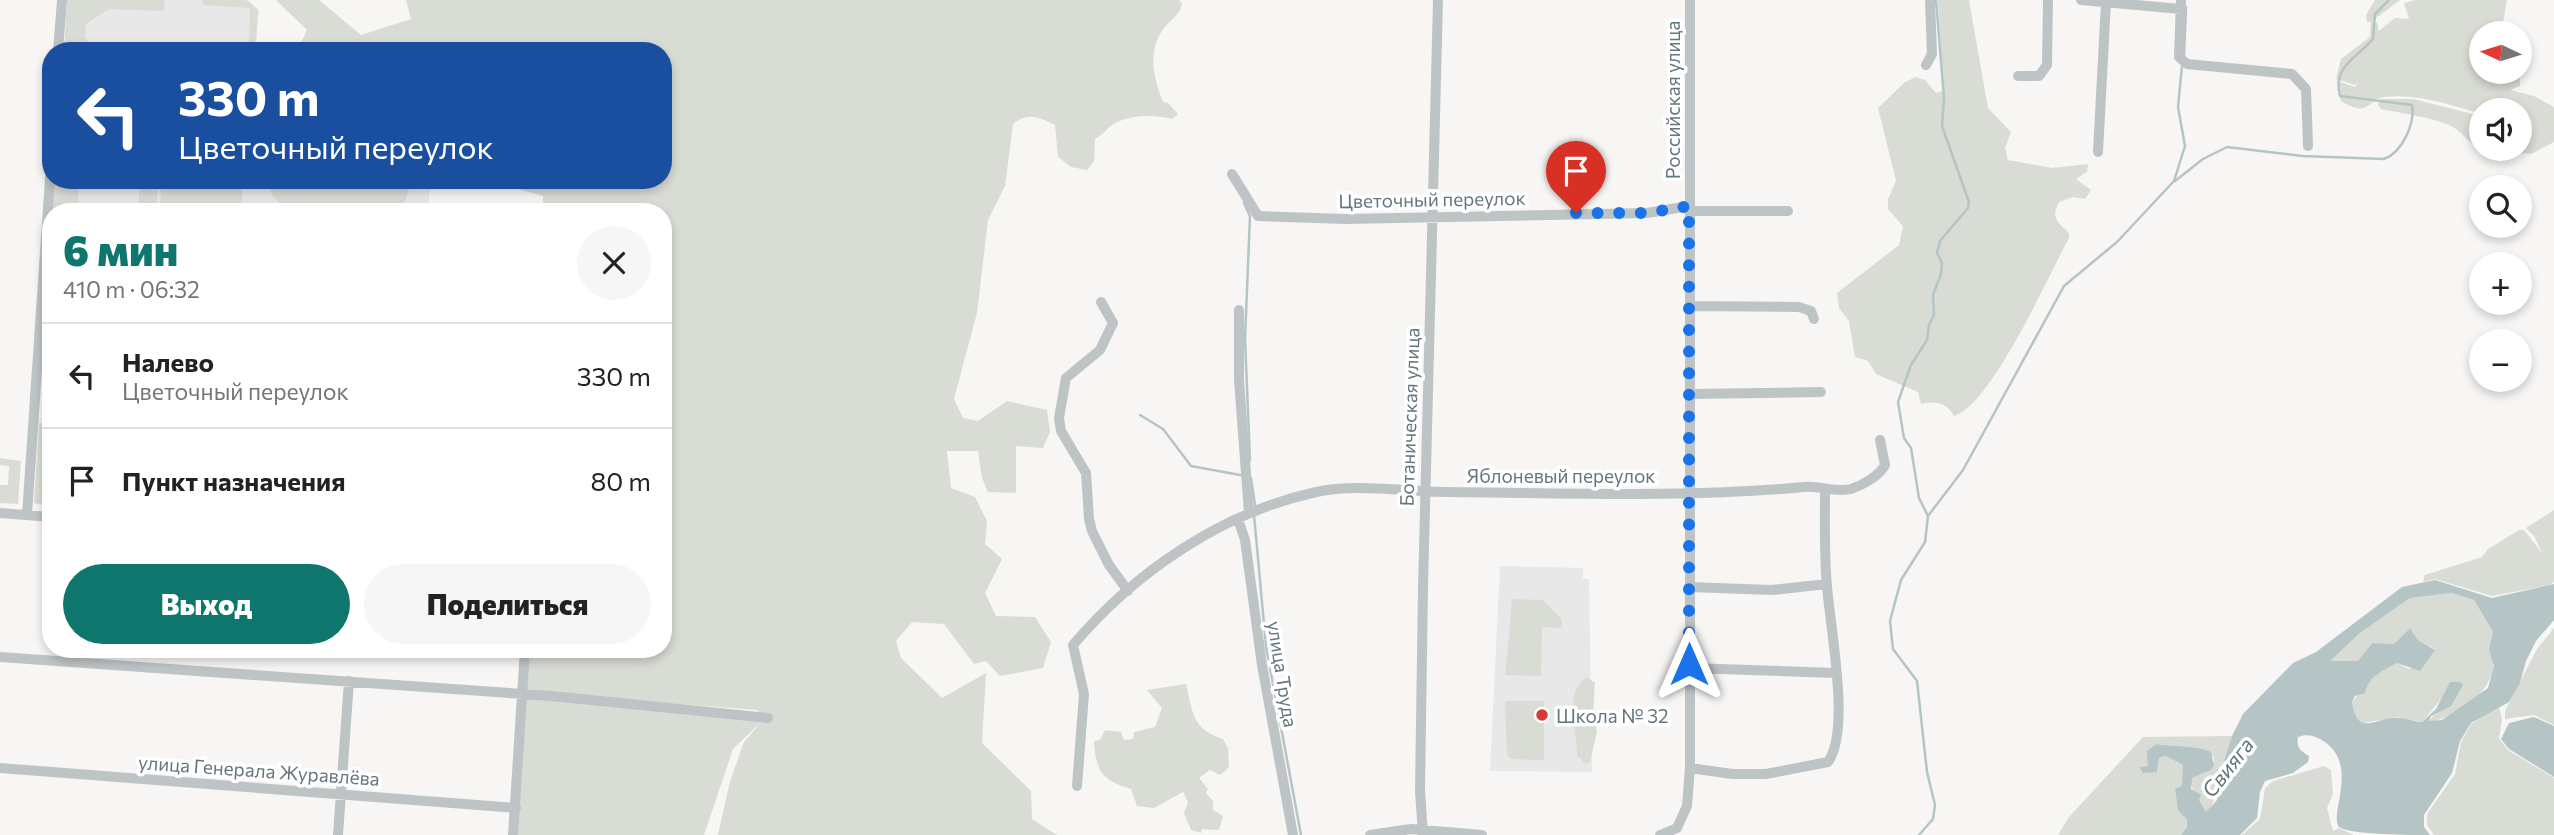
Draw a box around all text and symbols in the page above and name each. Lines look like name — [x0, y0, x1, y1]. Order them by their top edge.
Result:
street label: Российская улица — [1661, 21, 1684, 179]
north arrow — [2469, 21, 2532, 84]
map controls — [2469, 21, 2532, 392]
text: 330 m — [178, 66, 319, 126]
icon: left — [63, 70, 154, 161]
button: sound — [2469, 98, 2532, 161]
text: Цветочный переулок — [178, 126, 494, 166]
pin — [1546, 141, 1606, 213]
icon: arrive — [1557, 152, 1595, 190]
button: search — [2469, 175, 2532, 238]
street label: Цветочный переулок — [1338, 186, 1526, 212]
text: 6 мин — [63, 223, 178, 275]
button: close — [577, 226, 651, 300]
button: + — [2469, 252, 2532, 315]
text: 410 m · 06:32 — [63, 275, 200, 303]
street label: Ботаническая улица — [1394, 327, 1424, 507]
button: − — [2469, 329, 2532, 392]
text: Налево — [122, 346, 214, 377]
icon: left — [63, 357, 101, 395]
text: 330 m — [577, 360, 651, 391]
text: Цветочный переулок — [122, 377, 349, 405]
icon: arrive — [63, 462, 101, 500]
street label: Яблоневый переулок — [1466, 464, 1656, 487]
text: Пункт назначения — [122, 465, 346, 496]
text: 80 m — [591, 465, 651, 496]
button: Выход — [63, 564, 350, 644]
button: Поделиться — [364, 564, 651, 644]
street label: улица Труда — [1263, 619, 1303, 729]
position arrow — [1652, 627, 1726, 701]
place label: Школа № 32 — [1556, 704, 1669, 727]
marker: Школа № 32 — [1534, 707, 1550, 723]
water label: Свияга — [2196, 732, 2258, 802]
street label: улица Генерала Журавлёва — [138, 750, 380, 790]

